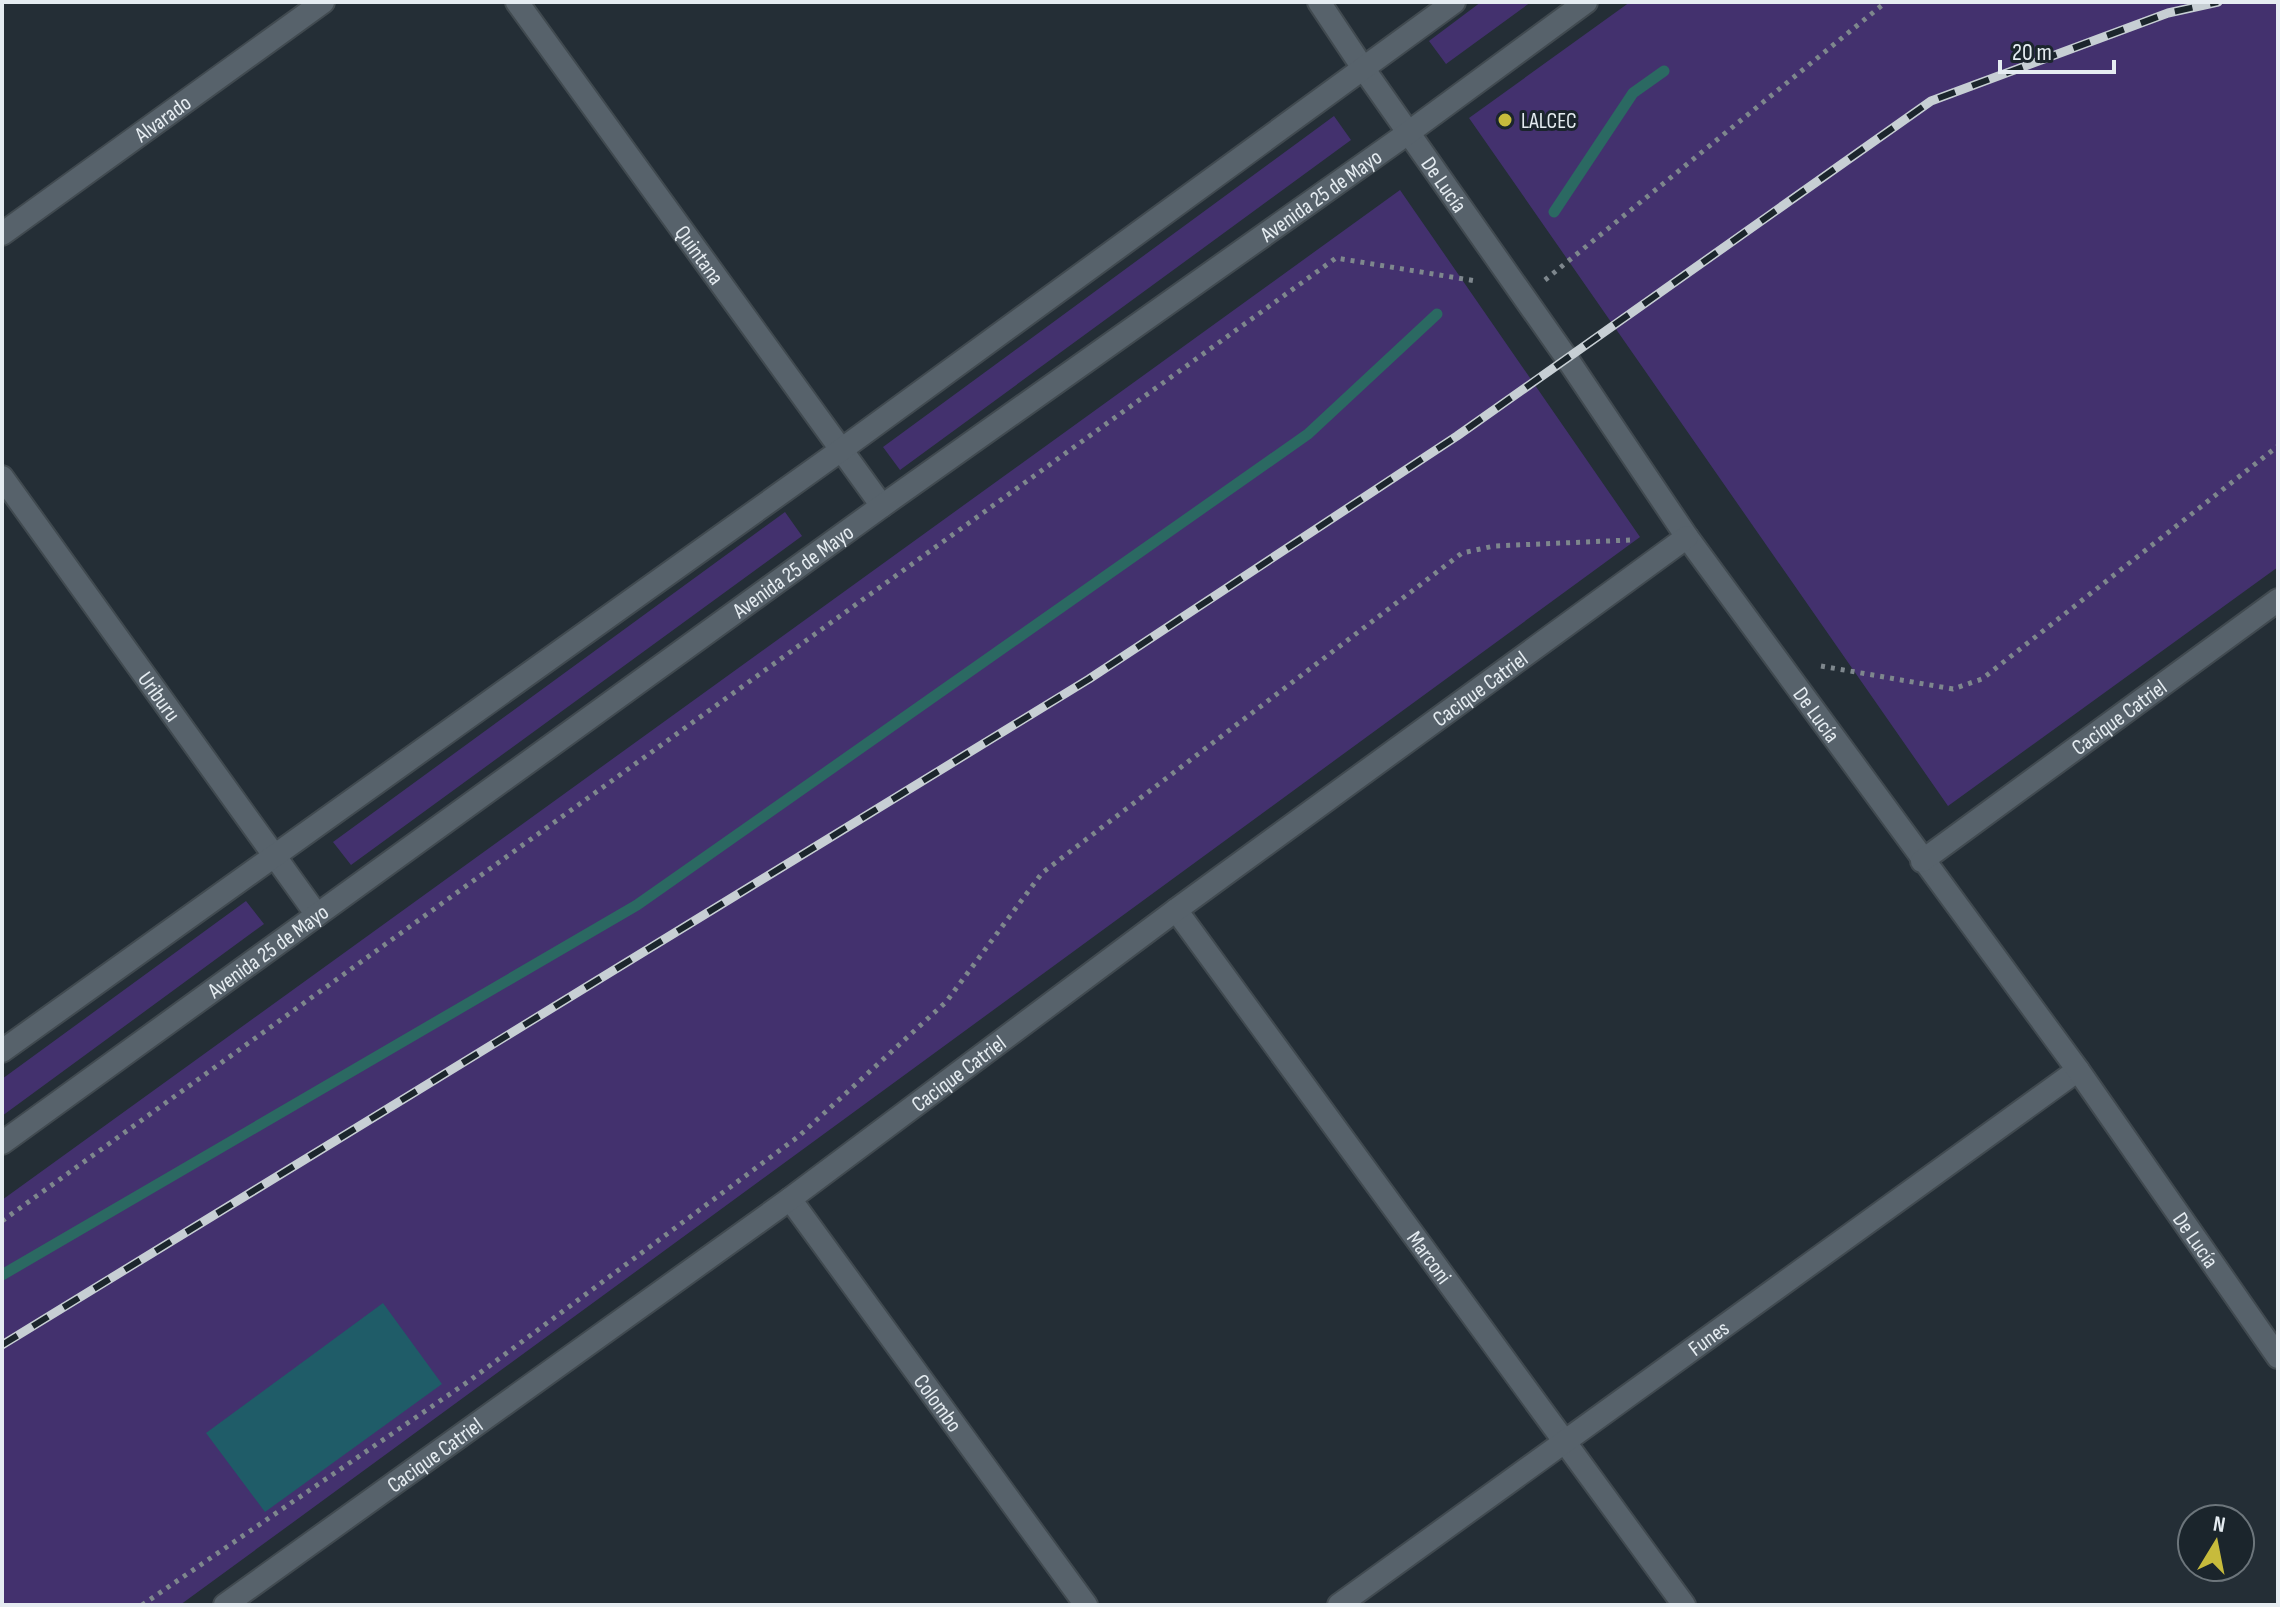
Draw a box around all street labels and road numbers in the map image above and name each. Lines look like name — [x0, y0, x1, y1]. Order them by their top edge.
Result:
street label: Alvarado — [129, 90, 197, 149]
street label: Avenida 25 de Mayo — [1255, 144, 1388, 249]
street label: De Lucía — [1415, 152, 1472, 218]
street label: Quintana — [668, 221, 729, 291]
street label: Avenida 25 de Mayo — [727, 519, 859, 625]
street label: Cacique Catriel — [1428, 646, 1534, 733]
street label: Uriburu — [131, 667, 185, 727]
street label: Cacique Catriel — [2067, 674, 2173, 762]
street label: De Lucía — [1787, 682, 1845, 748]
street label: Avenida 25 de Mayo — [202, 899, 334, 1005]
street label: Cacique Catriel — [907, 1030, 1012, 1118]
street label: De Lucía — [2166, 1207, 2224, 1274]
street label: Marconi — [1400, 1226, 1457, 1290]
street label: Funes — [1684, 1315, 1735, 1363]
street label: Colombo — [907, 1369, 967, 1438]
street label: Cacique Catriel — [382, 1412, 488, 1499]

